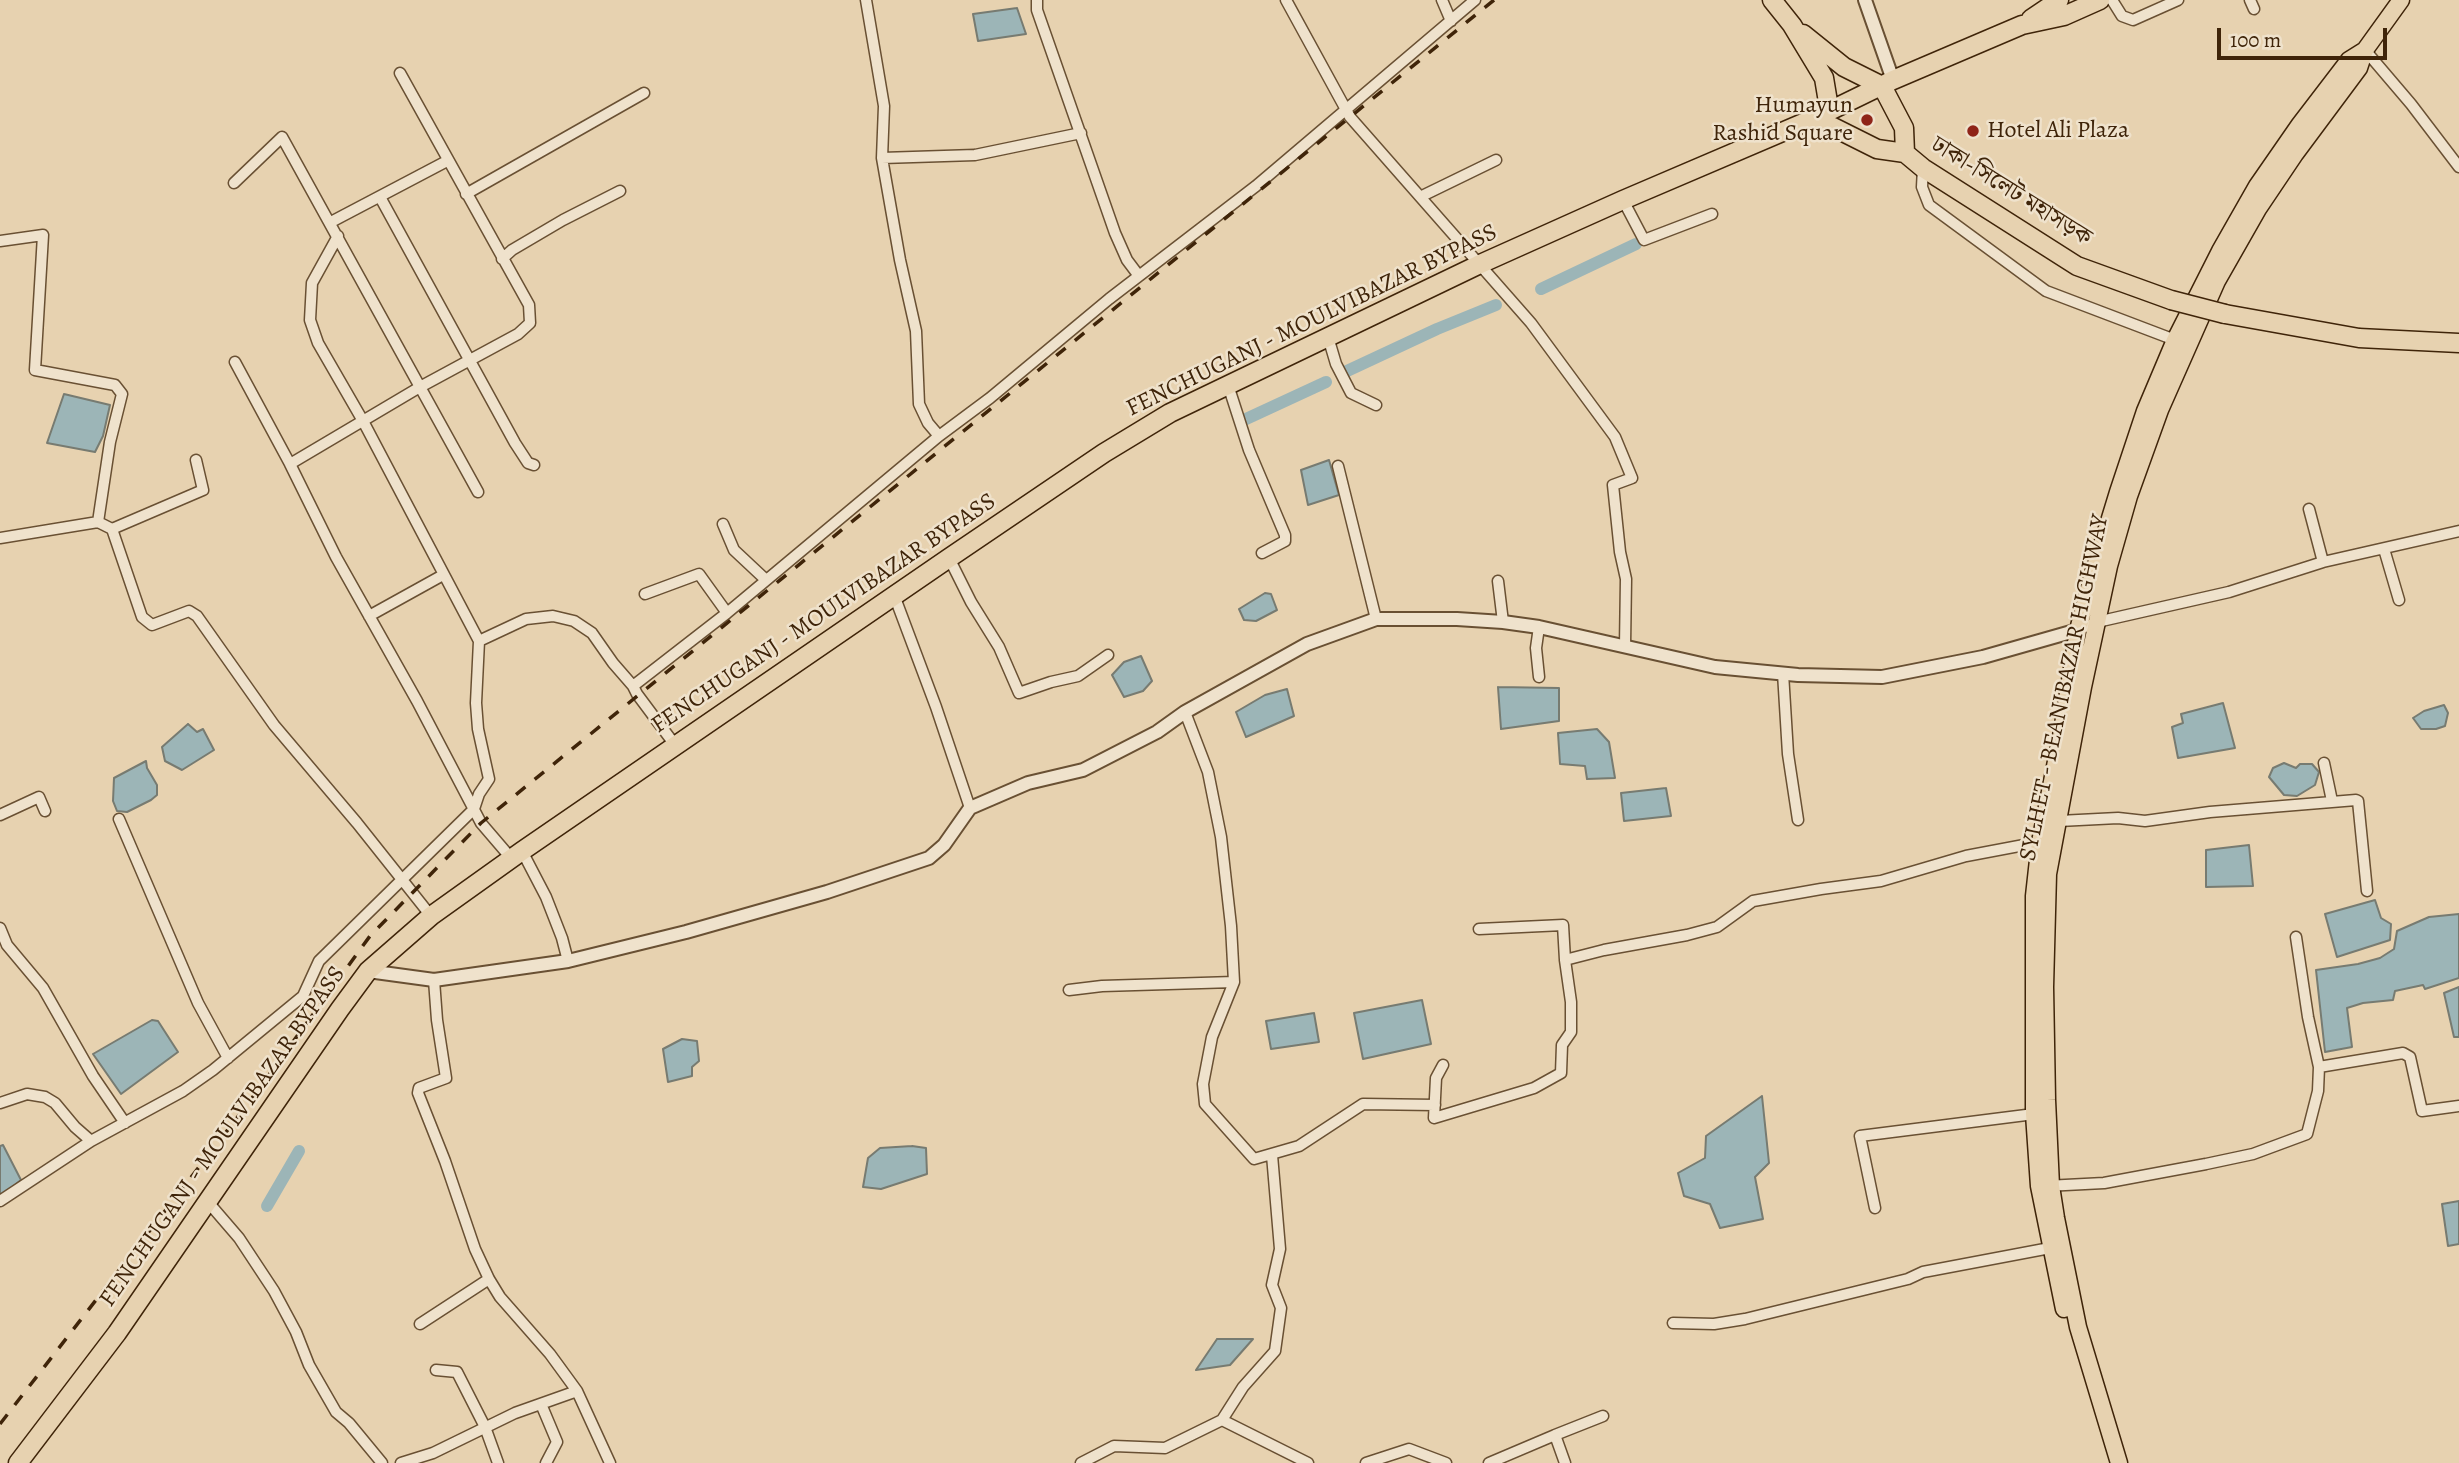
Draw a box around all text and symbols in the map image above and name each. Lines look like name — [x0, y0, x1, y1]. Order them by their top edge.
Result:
scale bar — [2221, 14, 2391, 58]
text: 100 m — [2230, 26, 2281, 54]
place label: Humayun Rashid Square — [1712, 92, 1853, 148]
marker: Humayun Rashid Square — [1859, 112, 1875, 128]
place label: Hotel Ali Plaza — [1987, 117, 2129, 145]
marker: Hotel Ali Plaza — [1965, 123, 1981, 139]
street label: ঢাকা-সিলেট মহাসড়ক — [1925, 131, 2097, 253]
street label: FENCHUGANJ - MOULVIBAZAR BYPASS — [1122, 218, 1502, 424]
street label: FENCHUGANJ - MOULVIBAZAR BYPASS — [646, 488, 1002, 740]
street label: SYLHET - BEANIBAZAR HIGHWAY — [2014, 512, 2116, 864]
street label: FENCHUGANJ - MOULVIBAZAR BYPASS — [94, 961, 352, 1313]

